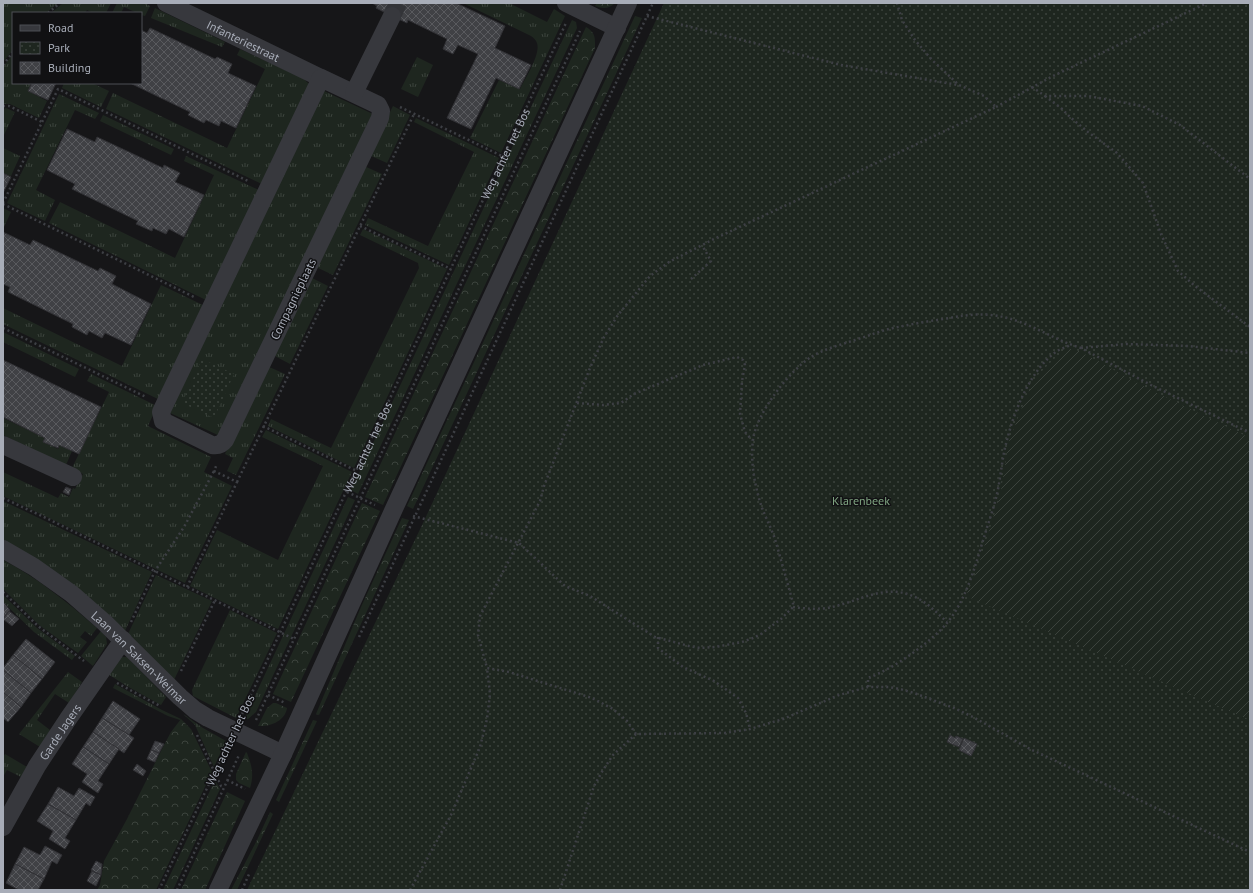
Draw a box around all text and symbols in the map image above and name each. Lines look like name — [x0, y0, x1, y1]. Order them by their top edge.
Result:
legend — [12, 12, 142, 84]
street label: Infanteriestraat — [205, 16, 282, 64]
text: Road — [48, 20, 73, 35]
text: Park — [48, 40, 70, 55]
text: Building — [48, 60, 91, 75]
street label: Weg achter het Bos — [477, 106, 533, 202]
street label: Compagnieplaats — [267, 256, 319, 342]
street label: Weg achter het Bos — [339, 399, 395, 495]
park label: Klarenbeek — [832, 493, 890, 508]
street label: Laan van Saksen-Weimar — [89, 607, 190, 707]
street label: Weg achter het Bos — [202, 692, 258, 788]
street label: Garde Jagers — [36, 701, 84, 763]

